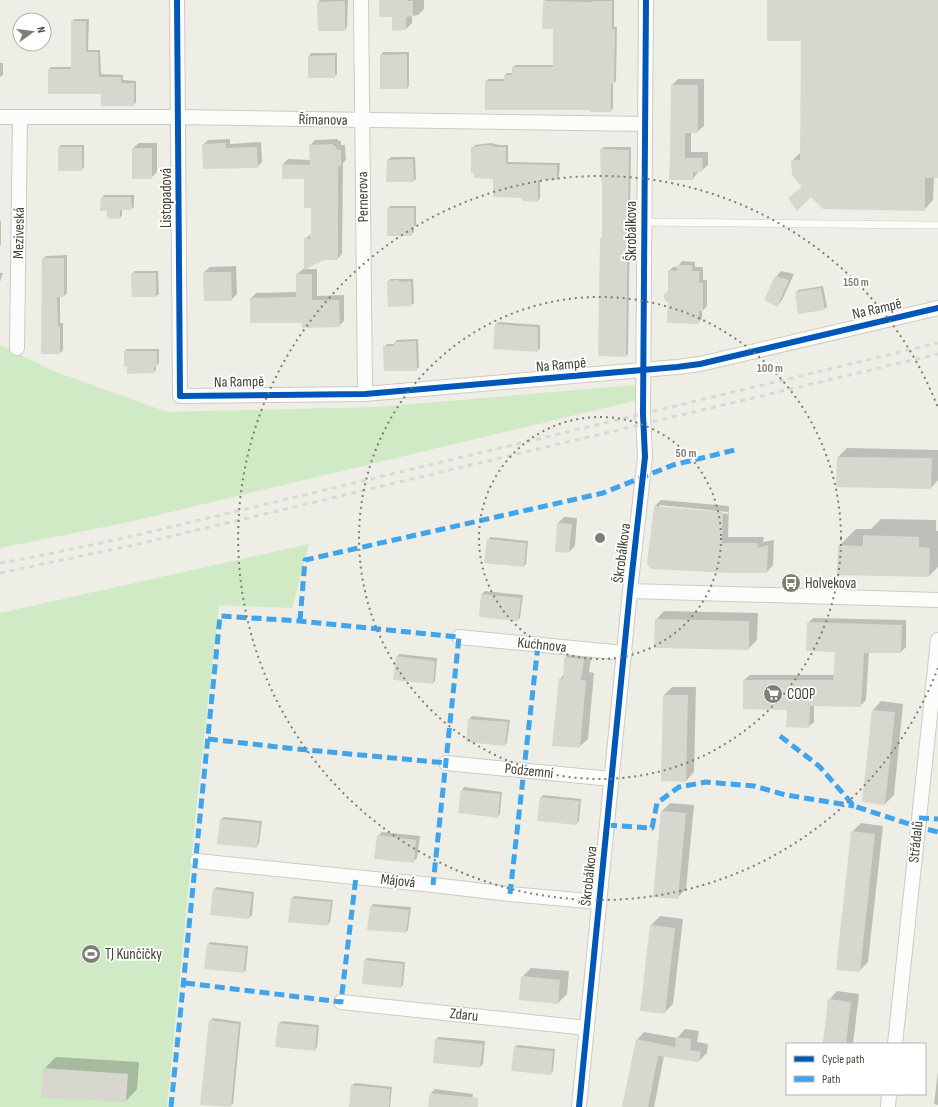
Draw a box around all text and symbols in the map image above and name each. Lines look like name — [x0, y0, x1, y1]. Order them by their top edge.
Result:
north arrow — [12, 12, 52, 52]
text: N — [34, 25, 48, 34]
street label: Římanova — [298, 110, 348, 130]
street label: Listopadová — [157, 168, 176, 228]
street label: Pernerova — [353, 171, 373, 222]
street label: Škrobálkova — [622, 201, 641, 261]
street label: Meziveská — [9, 207, 29, 259]
text: 150 m — [843, 275, 869, 290]
street label: Na Rampě — [850, 294, 904, 324]
street label: Na Rampě — [535, 353, 587, 377]
text: 100 m — [757, 361, 783, 376]
street label: Na Rampě — [214, 372, 264, 392]
text: 50 m — [676, 446, 696, 461]
street label: Škrobálkova — [609, 522, 635, 584]
centre of rings — [593, 531, 607, 545]
bus stop icon: Holvekova — [780, 572, 802, 594]
place label: Holvekova — [805, 574, 857, 593]
street label: Kuchnova — [517, 633, 568, 657]
supermarket icon: COOP — [762, 683, 784, 705]
place label: COOP — [787, 685, 815, 704]
street label: Podzemní — [504, 759, 554, 783]
street label: Střádalů — [904, 820, 928, 864]
street label: Škrobálkova — [576, 845, 602, 907]
street label: Májová — [380, 870, 417, 892]
sports icon: TJ Kunčičky — [80, 943, 102, 965]
place label: TJ Kunčičky — [105, 945, 162, 964]
street label: Zdaru — [449, 1004, 479, 1026]
legend — [786, 1043, 926, 1095]
text: Cycle path — [822, 1052, 864, 1067]
text: Path — [822, 1072, 840, 1087]

